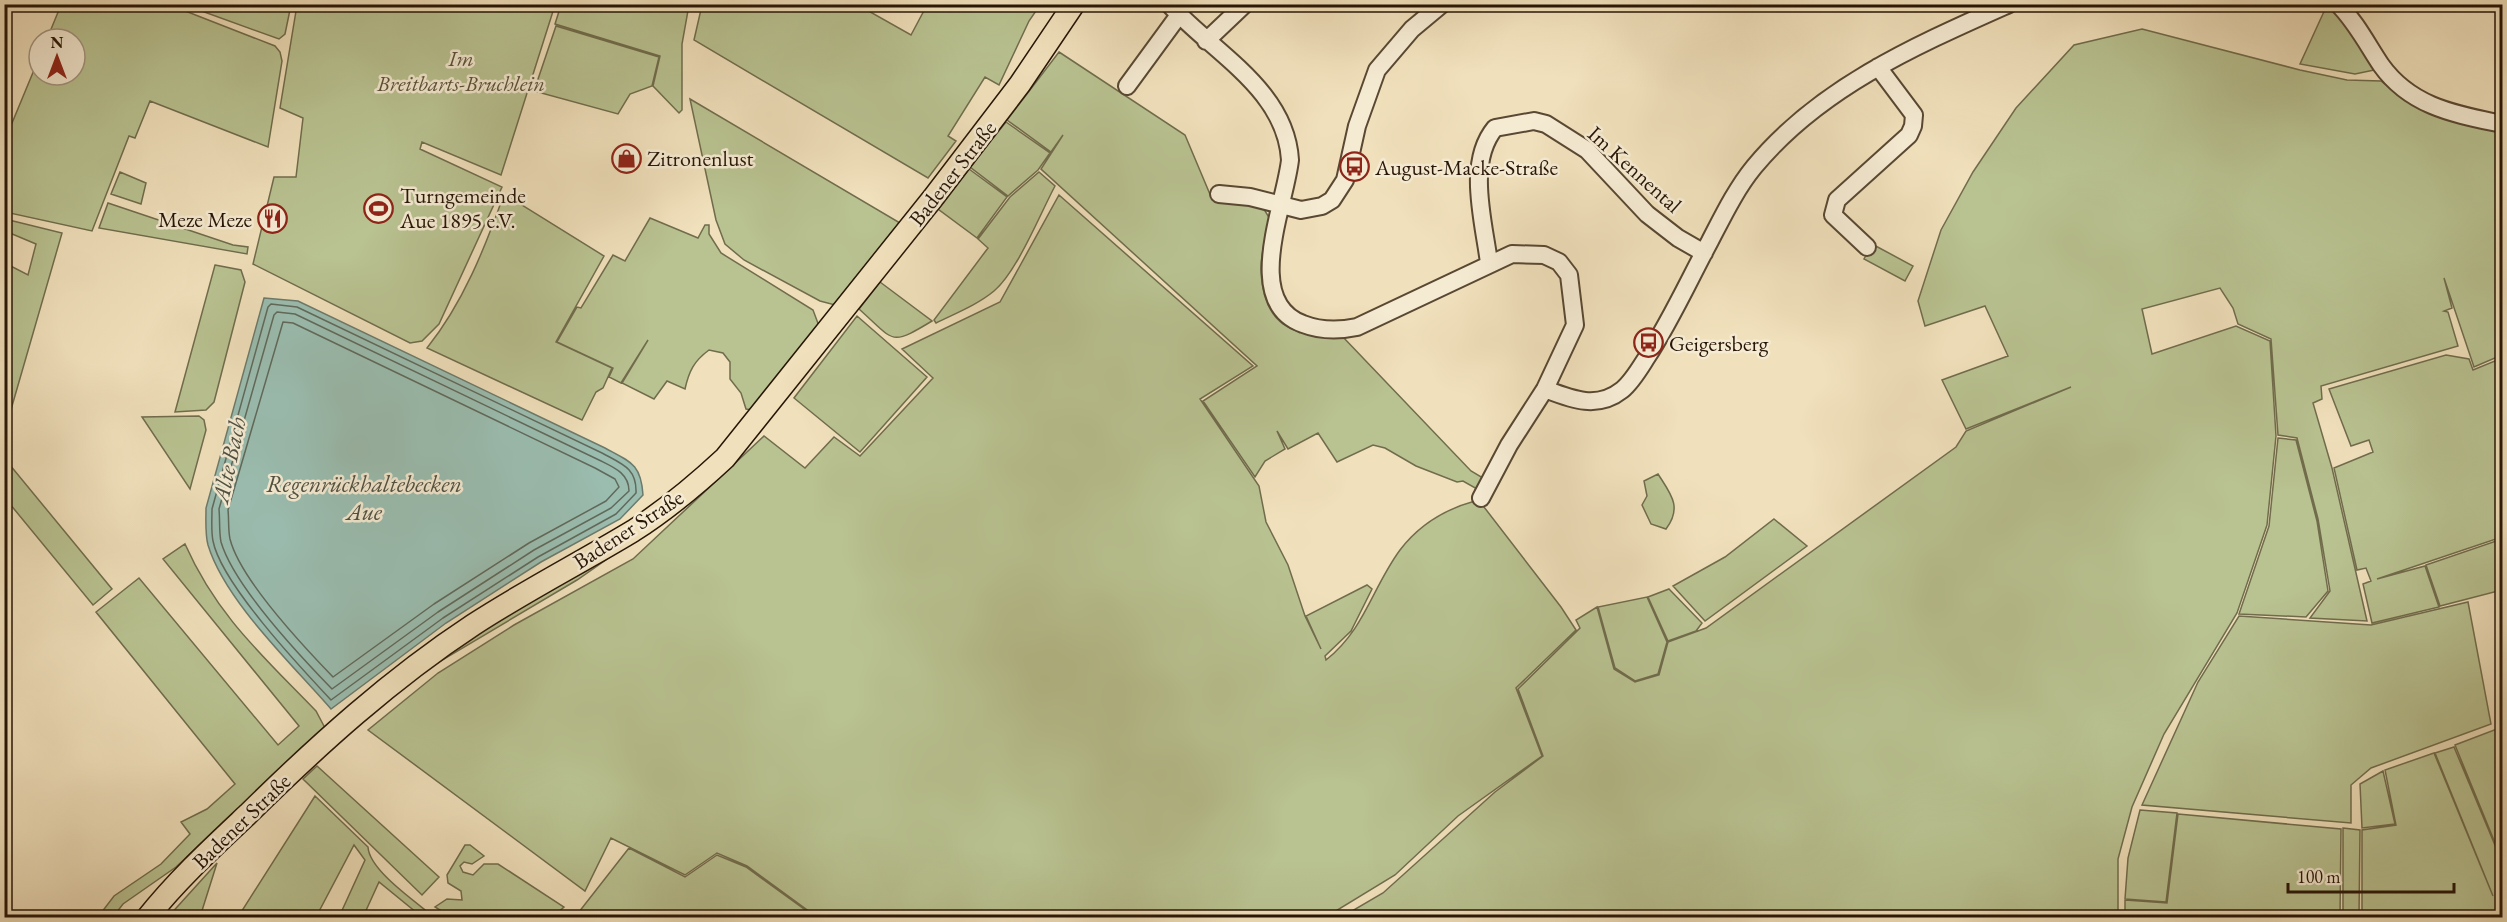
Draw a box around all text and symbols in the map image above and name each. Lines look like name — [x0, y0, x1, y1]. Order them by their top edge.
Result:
north arrow — [27, 27, 87, 87]
text: N — [51, 32, 64, 53]
park label: Im Breitbarts-Bruchlein — [376, 44, 545, 98]
street label: Badener Straße — [902, 114, 1003, 232]
street label: Im Kennental — [1582, 119, 1688, 219]
shop icon: Zitronenlust — [610, 142, 642, 174]
place label: Zitronenlust — [647, 144, 754, 173]
bus stop icon: August-Macke-Straße — [1338, 151, 1370, 183]
place label: August-Macke-Straße — [1374, 153, 1558, 182]
place label: Turngemeinde Aue 1895 e.V. — [399, 181, 526, 235]
sports icon: Turngemeinde Aue 1895 e.V. — [363, 192, 395, 224]
restaurant icon: Meze Meze — [257, 203, 289, 235]
place label: Meze Meze — [158, 205, 252, 234]
bus stop icon: Geigersberg — [1632, 327, 1664, 359]
place label: Geigersberg — [1669, 329, 1769, 358]
water label: Alte Bach — [204, 414, 253, 508]
water label: Regenrückhaltebecken Aue — [266, 468, 462, 527]
street label: Badener Straße — [567, 483, 689, 576]
street label: Badener Straße — [186, 767, 297, 876]
scale bar — [2288, 856, 2454, 894]
text: 100 m — [2297, 865, 2341, 888]

